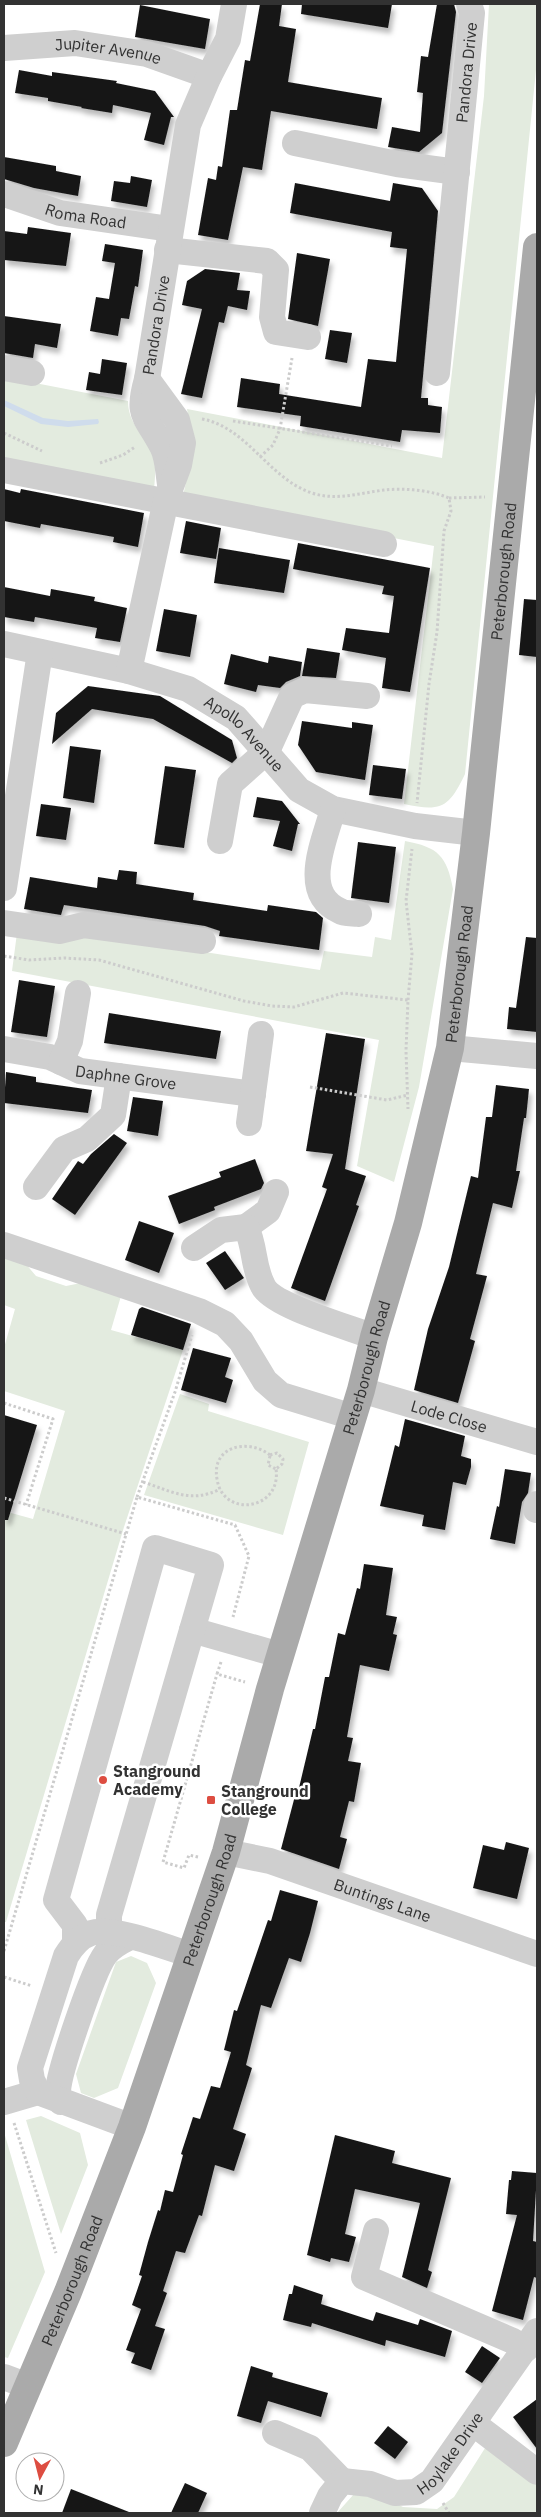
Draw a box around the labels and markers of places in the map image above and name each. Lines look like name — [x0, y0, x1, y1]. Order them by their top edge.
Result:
place label: Stanground Academy — [113, 1761, 201, 1799]
marker: Stanground Academy — [97, 1774, 109, 1786]
place label: Stanground College — [221, 1781, 309, 1819]
marker: Stanground College — [205, 1794, 217, 1806]

